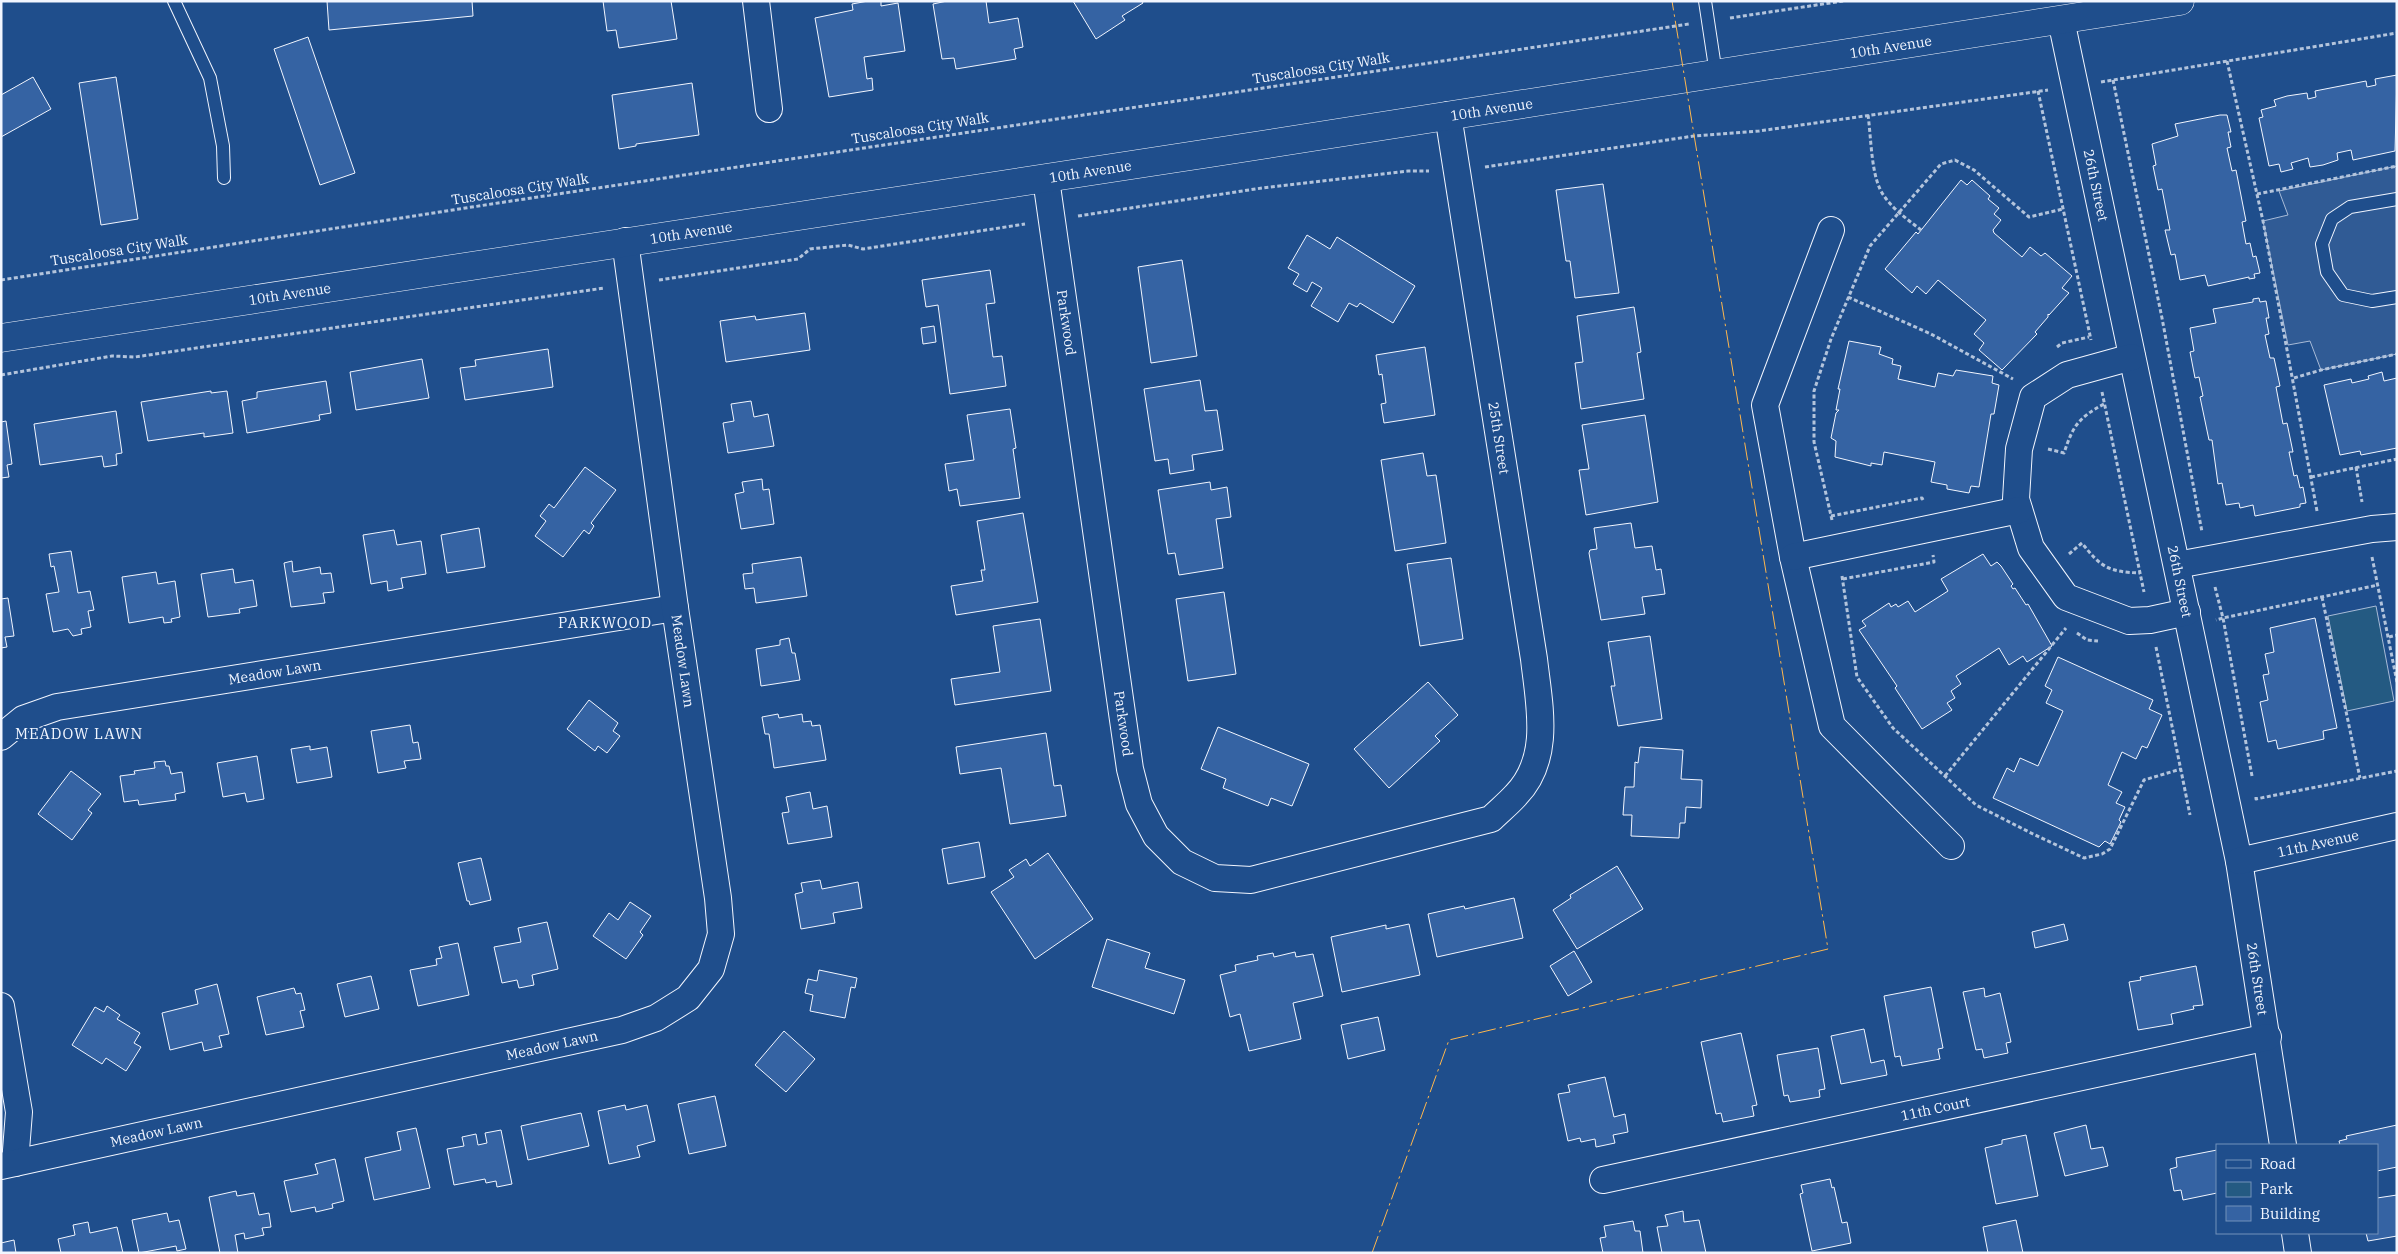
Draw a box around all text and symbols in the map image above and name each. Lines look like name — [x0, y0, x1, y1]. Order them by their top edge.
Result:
street label: 10th Avenue — [1848, 32, 1933, 62]
street label: Tuscaloosa City Walk — [1251, 48, 1392, 88]
street label: 10th Avenue — [1449, 94, 1534, 125]
street label: Tuscaloosa City Walk — [850, 108, 991, 148]
street label: 26th Street — [2080, 148, 2112, 223]
street label: 10th Avenue — [1048, 156, 1133, 187]
street label: Tuscaloosa City Walk — [450, 169, 591, 209]
street label: 10th Avenue — [649, 217, 734, 248]
street label: Tuscaloosa City Walk — [49, 230, 190, 270]
street label: 10th Avenue — [247, 279, 332, 309]
street label: Parkwood — [1053, 289, 1080, 357]
street label: 25th Street — [1484, 401, 1514, 476]
street label: 26th Street — [2163, 544, 2196, 619]
district label: PARKWOOD — [558, 613, 652, 632]
street label: Meadow Lawn — [668, 613, 698, 709]
street label: Meadow Lawn — [227, 656, 322, 688]
street label: Parkwood — [1110, 690, 1137, 758]
district label: MEADOW LAWN — [15, 724, 143, 743]
street label: 11th Avenue — [2276, 826, 2361, 861]
street label: 26th Street — [2243, 941, 2272, 1017]
street label: Meadow Lawn — [504, 1027, 600, 1064]
street label: 11th Court — [1899, 1092, 1972, 1125]
street label: Meadow Lawn — [109, 1113, 204, 1151]
legend — [2216, 1144, 2378, 1234]
text: Road — [2260, 1154, 2296, 1173]
text: Park — [2260, 1179, 2293, 1198]
text: Building — [2260, 1204, 2320, 1223]

